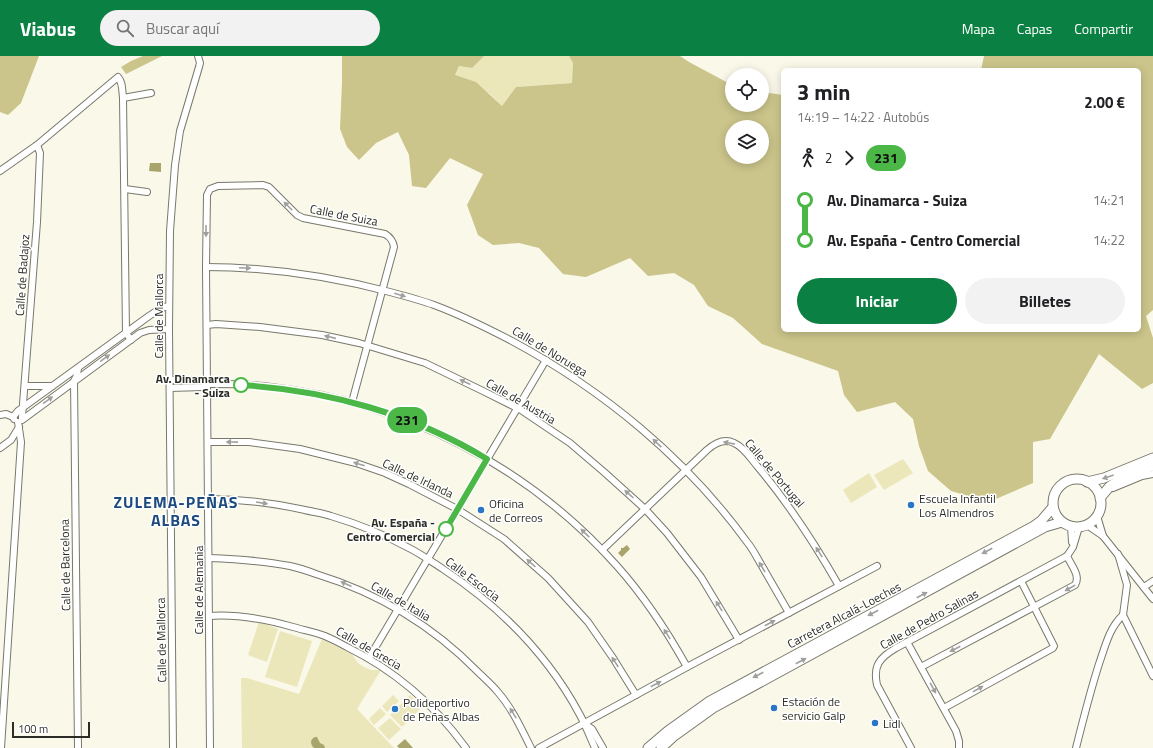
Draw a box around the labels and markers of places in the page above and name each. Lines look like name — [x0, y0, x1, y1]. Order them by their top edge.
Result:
place label: Av. Dinamarca - Suiza — [156, 369, 230, 402]
marker: Av. Dinamarca - Suiza — [233, 377, 249, 393]
place label: Escuela Infantil Los Almendros — [919, 489, 996, 522]
place label: Oficina de Correos — [489, 494, 543, 527]
marker: Escuela Infantil Los Almendros — [906, 500, 916, 510]
marker: Oficina de Correos — [476, 505, 486, 515]
place label: Av. España - Centro Comercial — [347, 513, 435, 546]
marker: Av. España - Centro Comercial — [438, 521, 454, 537]
place label: Estación de servicio Galp — [782, 692, 846, 725]
place label: Polideportivo de Peñas Albas — [403, 693, 480, 726]
marker: Estación de servicio Galp — [769, 703, 779, 713]
marker: Polideportivo de Peñas Albas — [390, 704, 400, 714]
place label: Lidl — [883, 714, 901, 733]
marker: Lidl — [870, 718, 880, 728]

